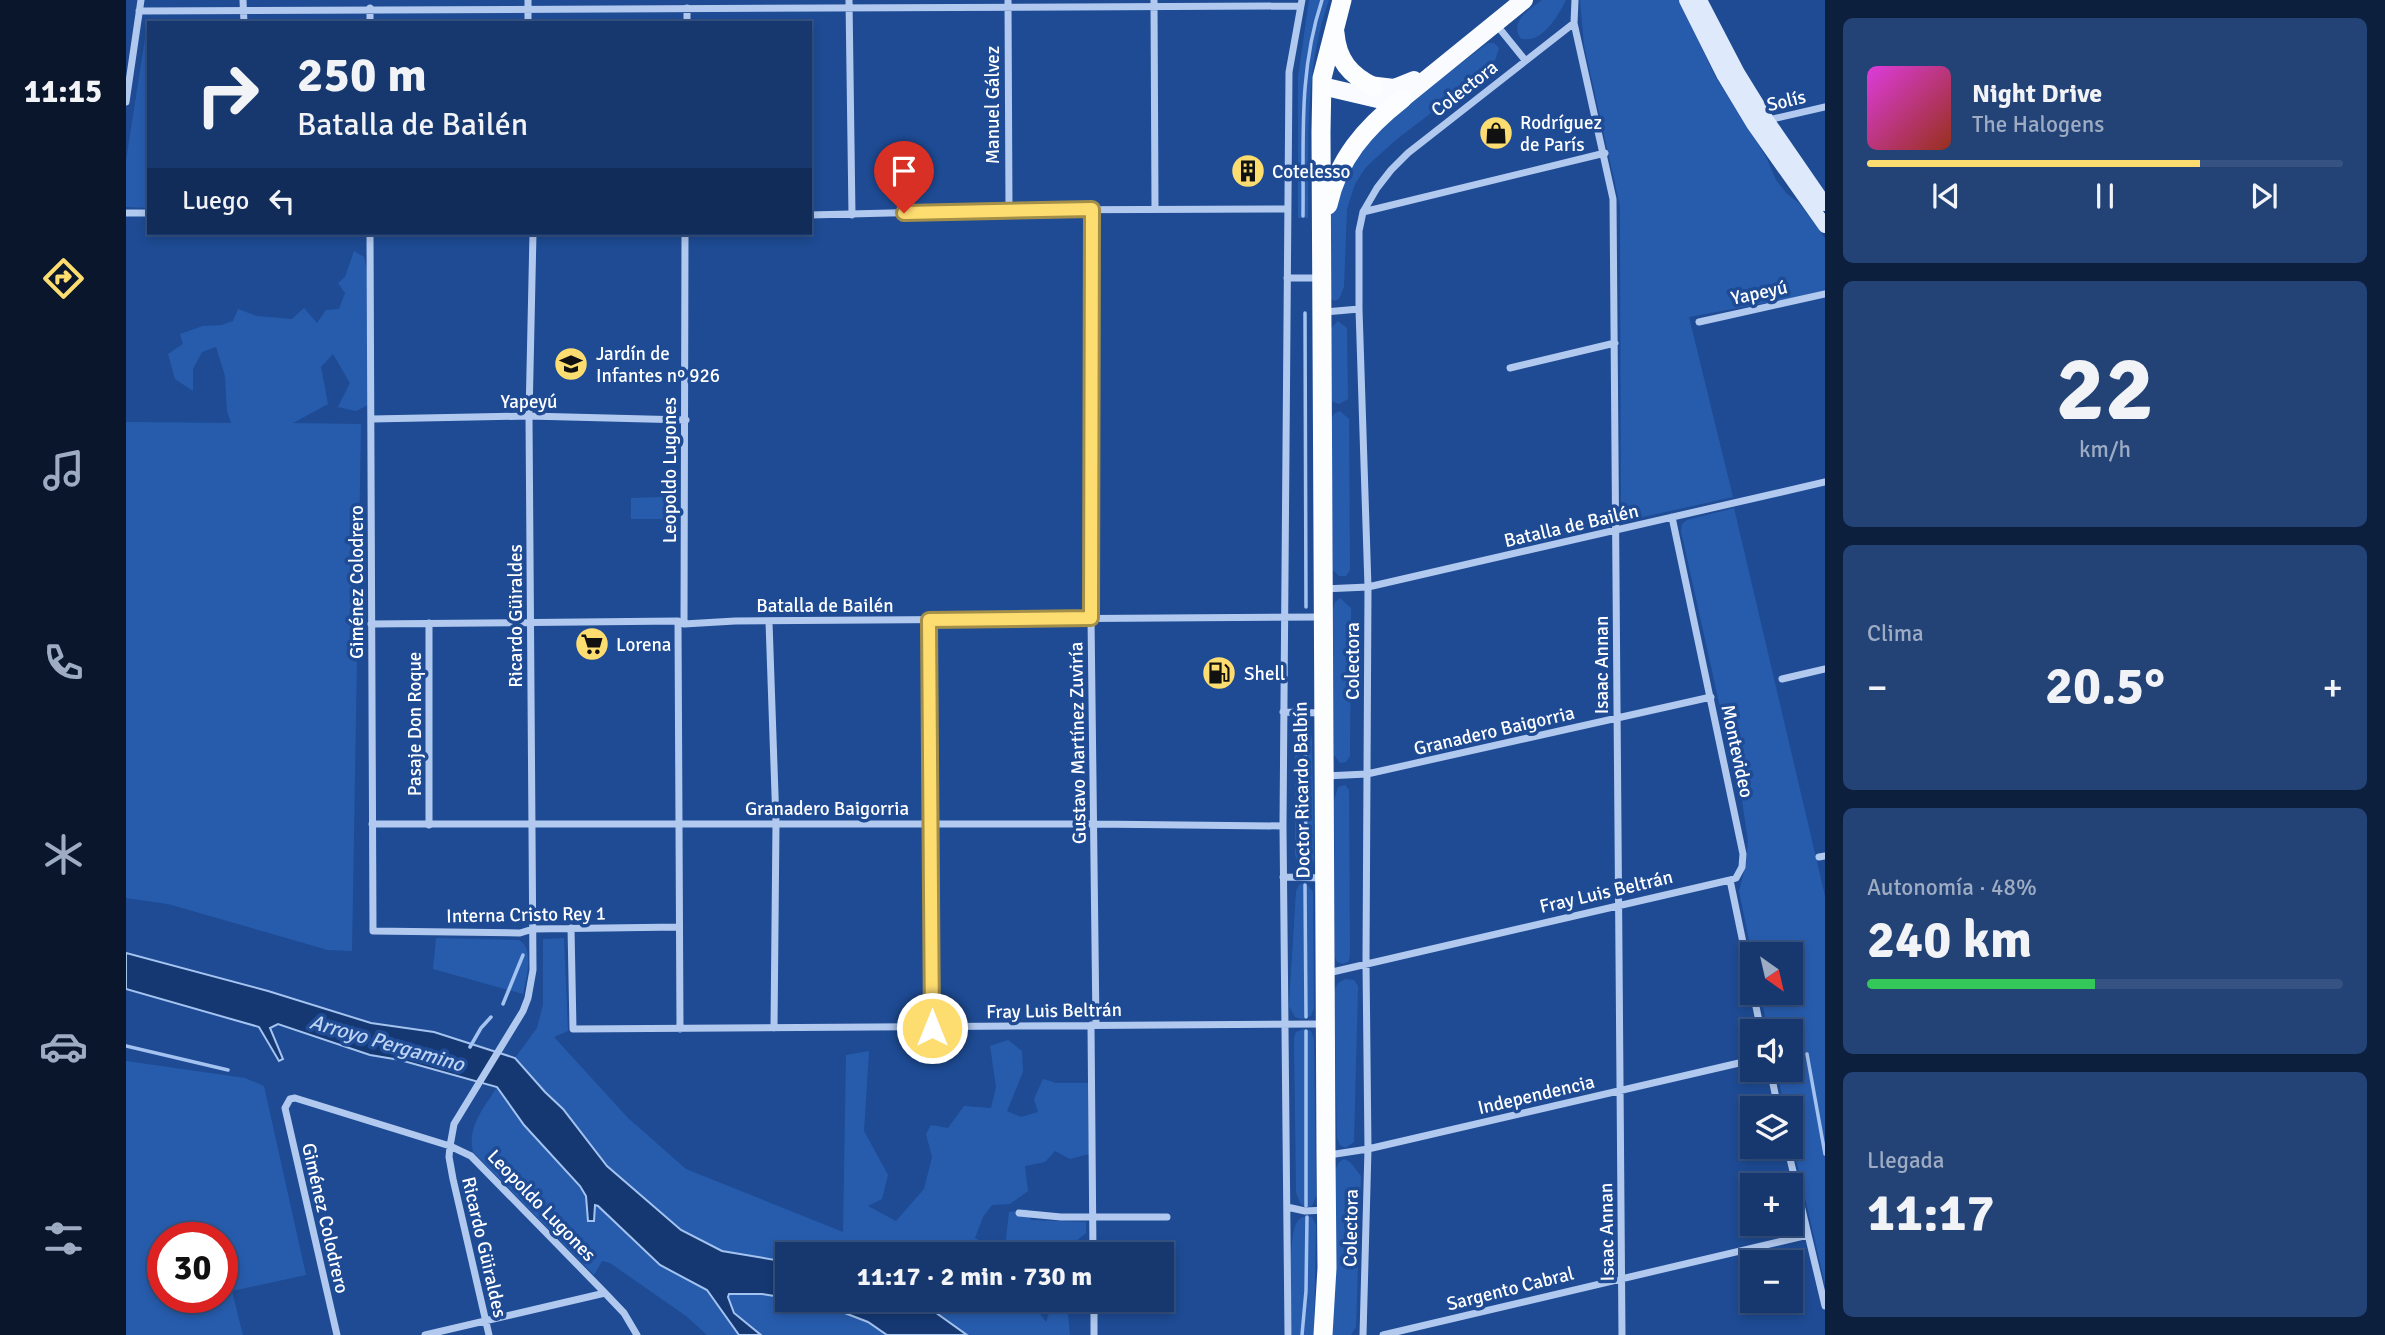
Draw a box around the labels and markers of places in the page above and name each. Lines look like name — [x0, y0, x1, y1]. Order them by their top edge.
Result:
place label: Rodríguez de París — [1520, 111, 1602, 157]
shop icon: Rodríguez de París — [1477, 114, 1515, 152]
pin — [874, 141, 934, 213]
building icon: Cotelesso — [1229, 152, 1267, 190]
place label: Cotelesso — [1272, 160, 1351, 184]
place label: Jardín de Infantes nº 926 — [596, 342, 720, 388]
school or university icon: Jardín de Infantes nº 926 — [552, 345, 590, 383]
supermarket icon: Lorena — [573, 625, 611, 663]
place label: Lorena — [616, 633, 671, 657]
fuel station icon: Shell — [1200, 654, 1238, 692]
place label: Shell — [1244, 662, 1285, 686]

